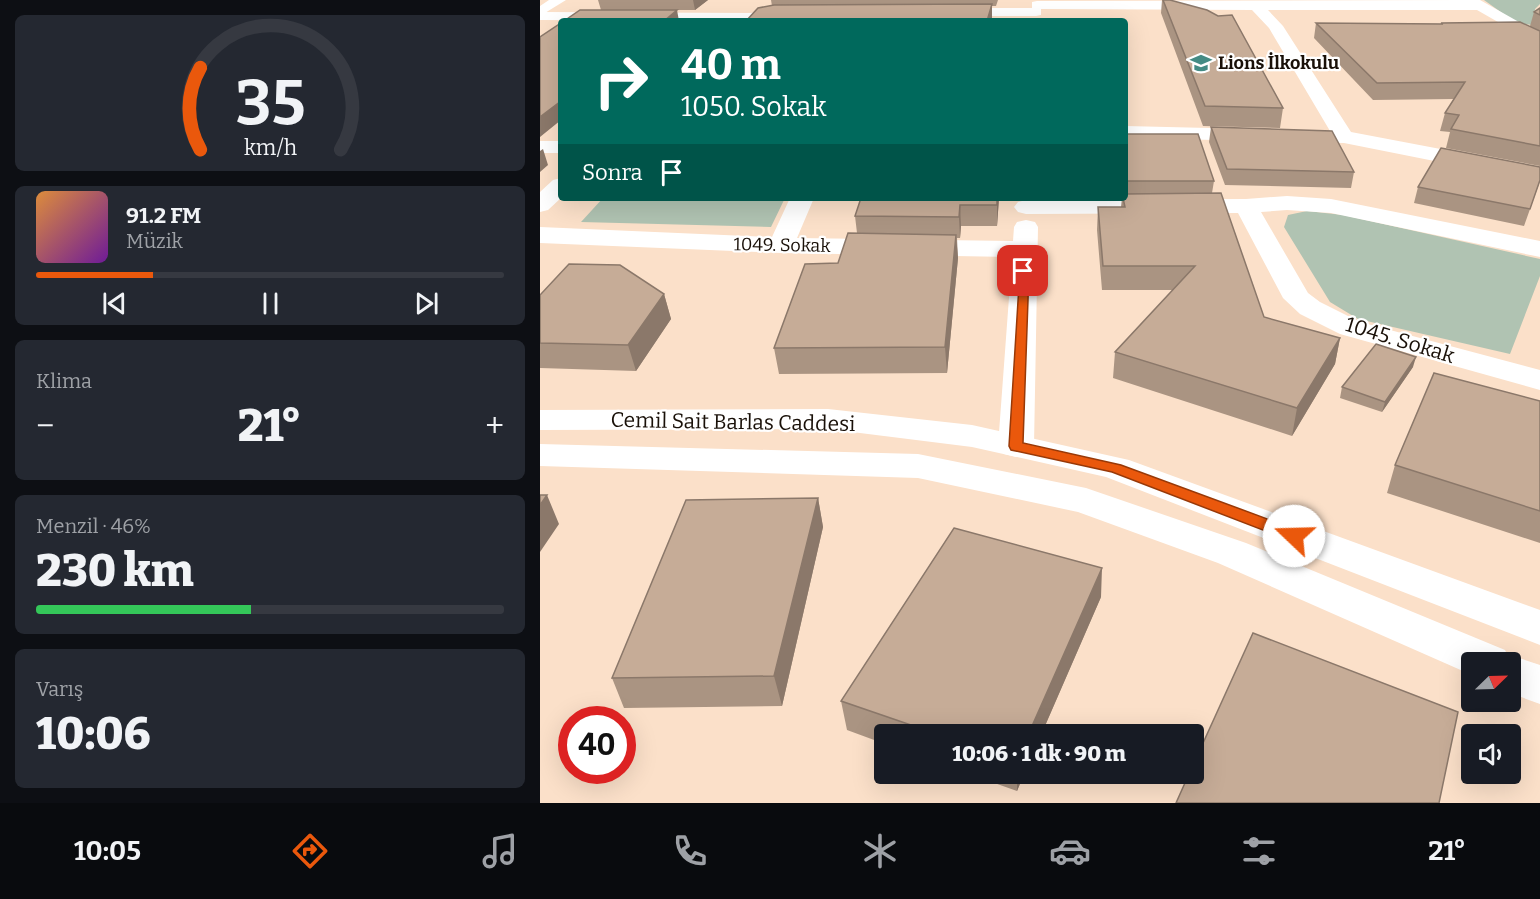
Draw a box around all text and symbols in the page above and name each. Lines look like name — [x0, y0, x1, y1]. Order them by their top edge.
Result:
text: 40 m — [681, 40, 781, 90]
icon: right — [582, 42, 660, 120]
school or university icon: Lions İlkokulu — [1189, 51, 1213, 75]
place label: Lions İlkokulu — [1218, 52, 1340, 74]
text: 35 — [235, 66, 305, 141]
text: 1050. Sokak — [681, 91, 827, 123]
text: km/h — [243, 135, 297, 161]
icon: arrive — [655, 156, 688, 189]
text: Sonra — [582, 159, 643, 186]
text: 91.2 FM — [126, 202, 201, 229]
text: Müzik — [126, 229, 183, 253]
street label: 1049. Sokak — [733, 233, 831, 257]
pin — [997, 245, 1048, 296]
icon: arrive — [1006, 254, 1039, 287]
icon: previous — [98, 287, 131, 320]
icon: pause — [254, 287, 287, 320]
icon: next — [410, 287, 443, 320]
street label: 1045. Sokak — [1342, 311, 1458, 369]
text: Klima — [36, 369, 92, 393]
text: 21° — [238, 399, 302, 453]
text: − — [36, 406, 54, 446]
text: + — [485, 406, 504, 446]
street label: Cemil Sait Barlas Caddesi — [610, 407, 856, 437]
position arrow — [1262, 504, 1326, 568]
text: Menzil · 46% — [36, 514, 151, 538]
text: 230 km — [36, 544, 194, 598]
north arrow — [1461, 652, 1521, 712]
map controls — [1461, 652, 1521, 784]
text: Varış — [36, 677, 83, 701]
speed limit sign: 40 — [558, 706, 636, 784]
text: 10:06 — [36, 707, 150, 761]
button: sound — [1461, 724, 1521, 784]
text: 10:06 · 1 dk · 90 m — [952, 740, 1126, 767]
icon: directions — [289, 830, 331, 872]
icon: music — [479, 830, 521, 872]
icon: phone — [669, 830, 711, 872]
icon: climate — [859, 830, 901, 872]
icon: car — [1049, 830, 1091, 872]
icon: filters — [1238, 830, 1280, 872]
text: 10:05 — [74, 835, 141, 867]
text: 21° — [1428, 835, 1466, 867]

